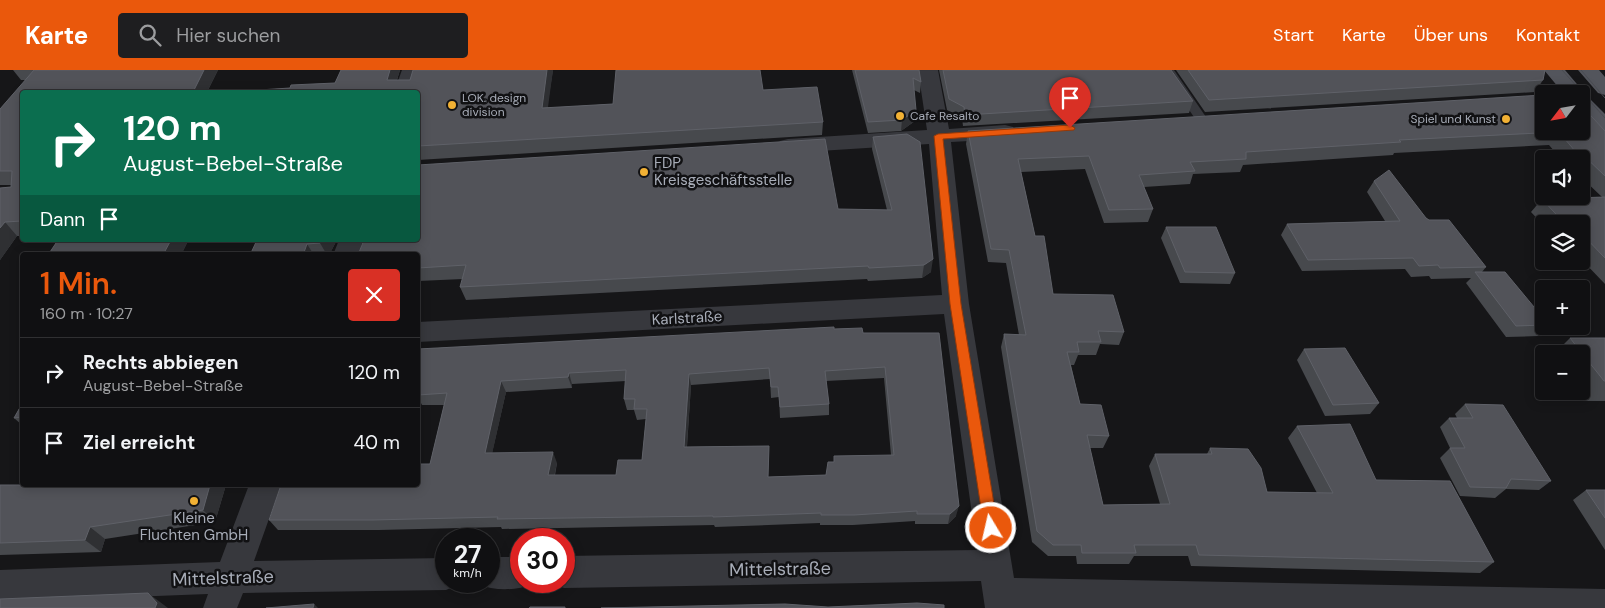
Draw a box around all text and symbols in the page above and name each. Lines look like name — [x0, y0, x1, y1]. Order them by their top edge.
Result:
search box — [118, 13, 468, 58]
text: Karte — [25, 20, 88, 51]
icon: search — [136, 21, 164, 49]
text: Hier suchen — [176, 23, 281, 48]
text: Start — [1273, 23, 1314, 47]
text: Karte — [1342, 23, 1386, 47]
text: Über uns — [1414, 23, 1488, 47]
text: Kontakt — [1516, 23, 1580, 47]
pin — [1049, 77, 1091, 128]
icon: arrive — [1056, 84, 1084, 112]
north arrow — [1535, 85, 1590, 140]
map controls — [1535, 85, 1590, 400]
place label: LOK. design division — [462, 90, 526, 120]
marker: LOK. design division — [446, 99, 458, 111]
text: 120 m — [123, 105, 222, 151]
place label: Cafe Resalto — [910, 108, 979, 124]
icon: right — [40, 110, 105, 175]
marker: Cafe Resalto — [894, 110, 906, 122]
place label: Spiel und Kunst — [1410, 111, 1496, 127]
marker: Spiel und Kunst — [1500, 113, 1512, 125]
text: August-Bebel-Straße — [123, 149, 343, 178]
button: sound — [1535, 150, 1590, 205]
place label: FDP Kreisgeschäftsstelle — [654, 153, 792, 190]
marker: FDP Kreisgeschäftsstelle — [638, 166, 650, 178]
icon: arrive — [95, 205, 123, 233]
text: Dann — [40, 207, 85, 232]
button: layers — [1535, 215, 1590, 270]
text: 1 Min. — [40, 264, 117, 303]
button: close — [348, 269, 400, 321]
button: + — [1535, 280, 1590, 335]
text: 160 m · 10:27 — [40, 303, 133, 324]
street label: Karlstraße — [651, 306, 723, 330]
button: − — [1535, 345, 1590, 400]
text: Rechts abbiegen — [83, 350, 238, 375]
icon: right — [40, 359, 68, 387]
text: 120 m — [348, 360, 400, 385]
text: August-Bebel-Straße — [83, 375, 243, 396]
icon: arrive — [40, 429, 68, 457]
text: Ziel erreicht — [83, 430, 195, 455]
text: 40 m — [353, 430, 400, 455]
marker: Kleine Fluchten GmbH — [188, 495, 200, 507]
position arrow — [964, 501, 1016, 553]
place label: Kleine Fluchten GmbH — [140, 508, 248, 545]
speed limit sign: 30 — [510, 528, 575, 593]
text: 27 — [454, 538, 481, 571]
street label: Mittelstraße — [729, 556, 831, 582]
street label: Mittelstraße — [172, 564, 274, 592]
text: km/h — [453, 565, 482, 581]

